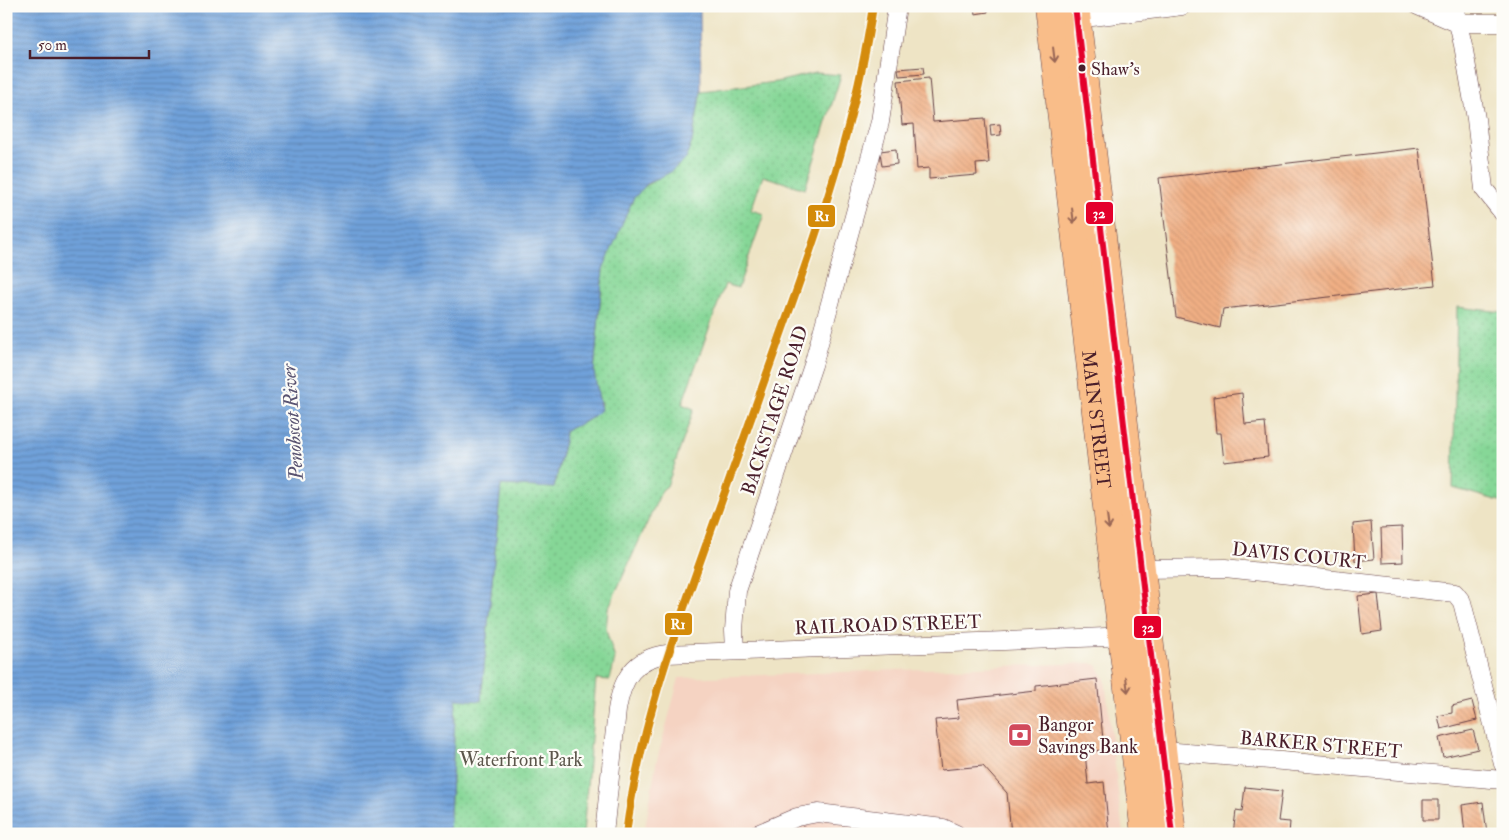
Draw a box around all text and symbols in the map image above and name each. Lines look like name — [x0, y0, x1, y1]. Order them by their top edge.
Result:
scale bar — [30, 28, 149, 60]
text: 50 m — [38, 36, 67, 55]
one-way arrow — [1049, 46, 1059, 62]
place label: Shaw's — [1091, 58, 1140, 81]
marker: Shaw's — [1077, 63, 1087, 73]
line badge: 32 — [1085, 201, 1114, 225]
line badge: R1 — [807, 204, 836, 228]
text: 32 — [1093, 205, 1105, 222]
text: R1 — [814, 208, 830, 225]
one-way arrow — [1068, 208, 1078, 224]
street label: BACKSTAGE ROAD — [736, 323, 814, 498]
street label: MAIN STREET — [1076, 349, 1116, 490]
water label: Penobscot River — [276, 362, 309, 482]
one-way arrow — [1103, 513, 1113, 529]
street label: DAVIS COURT — [1231, 537, 1367, 575]
street label: RAILROAD STREET — [794, 610, 982, 640]
line badge: R1 — [664, 612, 693, 636]
line badge: 32 — [1133, 615, 1162, 639]
text: R1 — [670, 616, 686, 633]
text: 32 — [1142, 619, 1154, 636]
one-way arrow — [1122, 677, 1132, 693]
place label: Bangor Savings Bank — [1038, 713, 1138, 759]
bank icon: Bangor Savings Bank — [1007, 722, 1033, 748]
street label: BARKER STREET — [1239, 726, 1403, 764]
park label: Waterfront Park — [458, 748, 583, 772]

